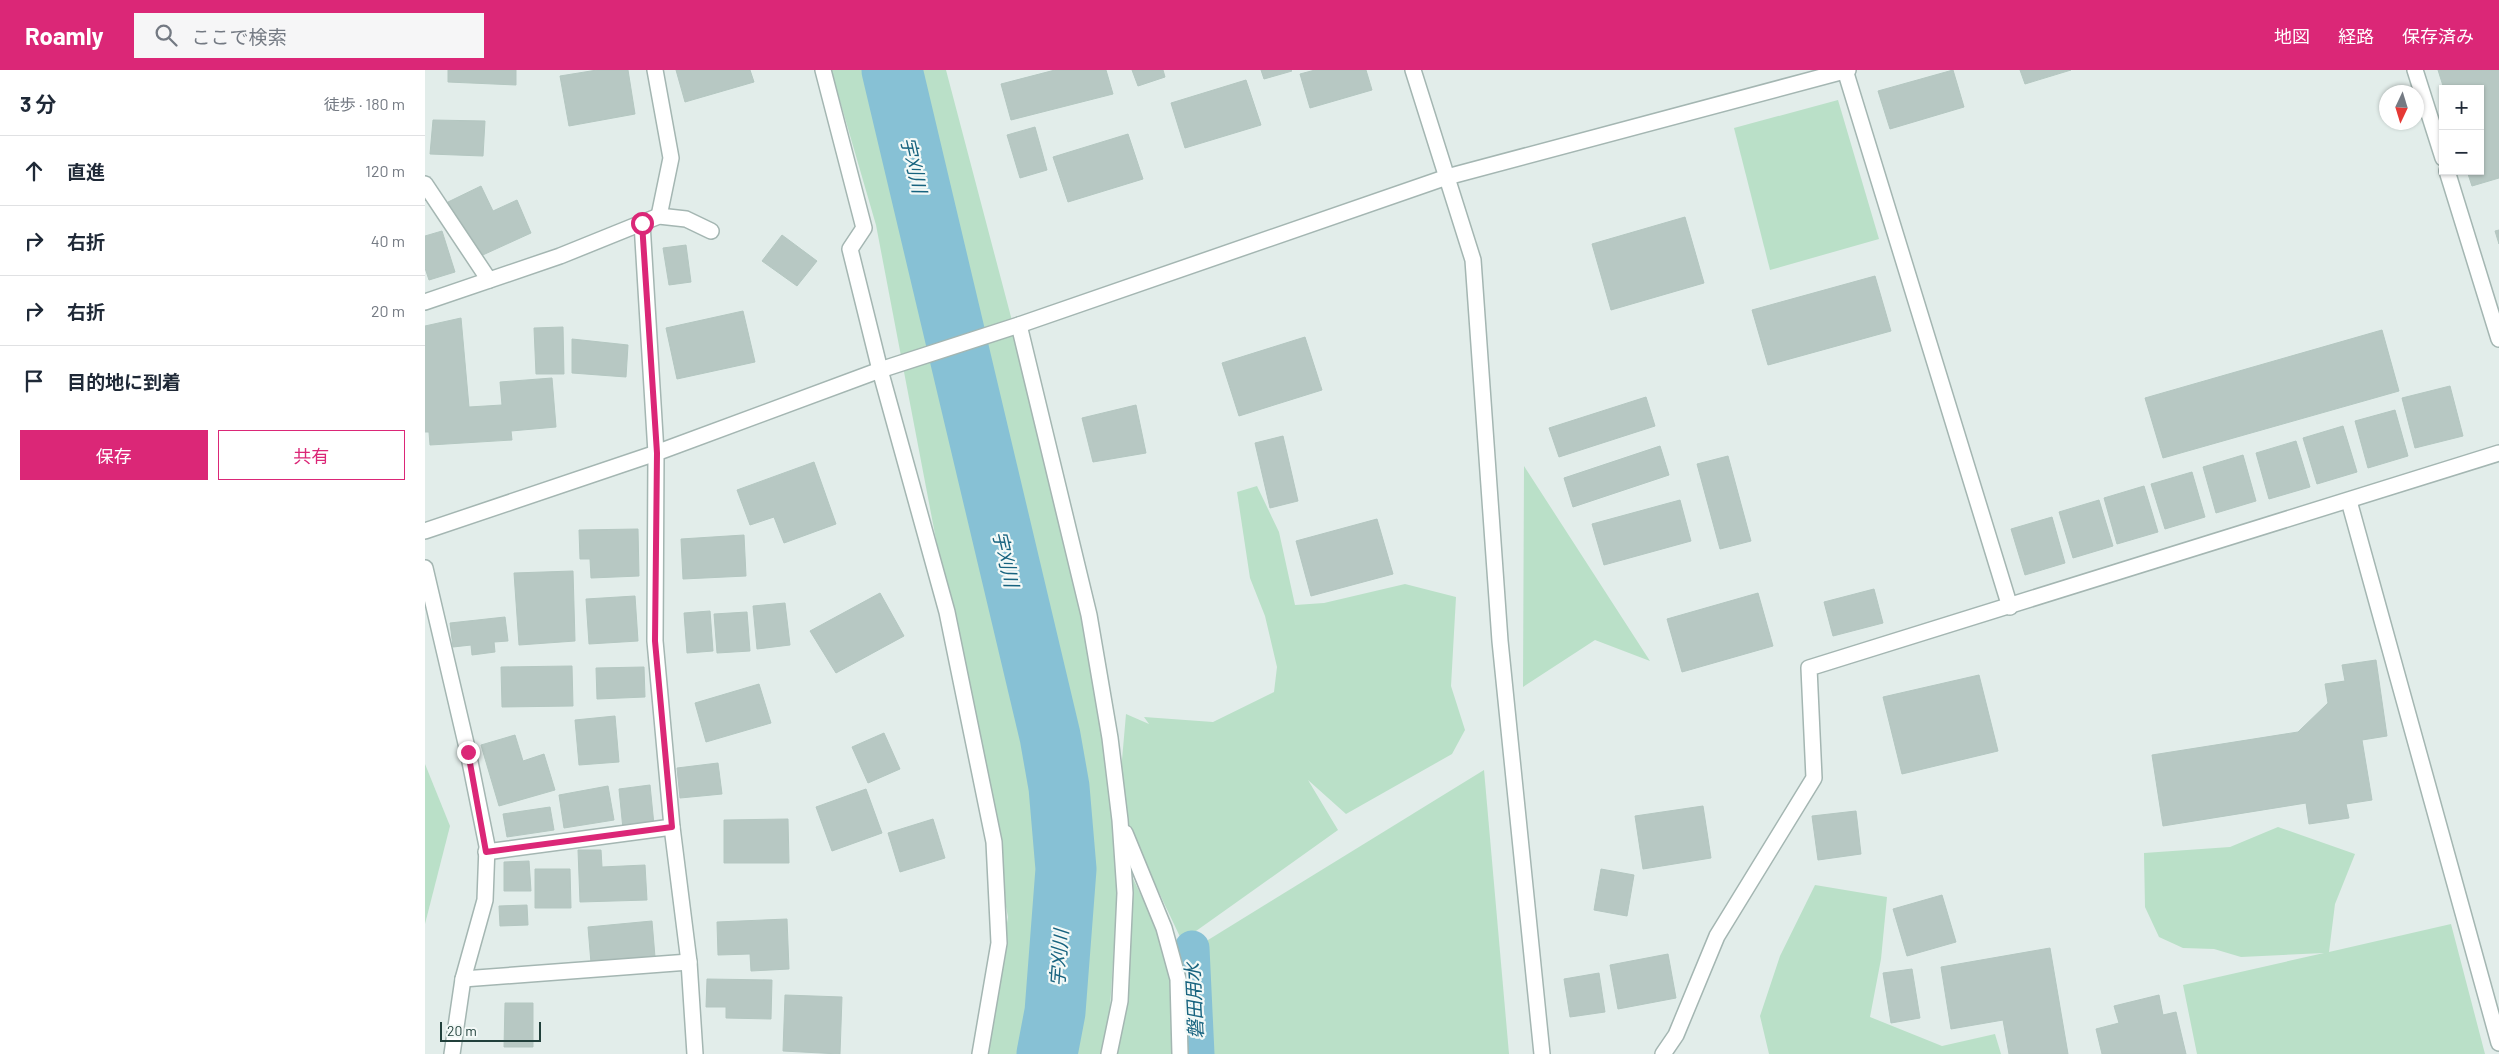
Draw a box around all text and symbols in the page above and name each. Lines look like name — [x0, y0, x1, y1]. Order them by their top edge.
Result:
search box — [134, 13, 484, 58]
text: Roamly — [25, 21, 104, 50]
icon: search — [152, 21, 180, 49]
text: ここで検索 — [192, 25, 287, 48]
text: 地図 — [2274, 25, 2310, 47]
text: 経路 — [2338, 25, 2374, 47]
text: 保存済み — [2402, 25, 2474, 47]
north arrow — [2379, 85, 2424, 130]
map controls — [2439, 85, 2484, 175]
button: + — [2439, 85, 2484, 130]
text: 3 分 — [20, 91, 57, 116]
text: 徒歩 · 180 m — [324, 94, 405, 113]
button: − — [2439, 130, 2484, 175]
water label: 宇刈川 — [897, 135, 933, 197]
icon: ahead — [20, 157, 48, 185]
text: 直進 — [67, 160, 105, 183]
text: 120 m — [365, 161, 405, 180]
route start — [631, 212, 654, 235]
icon: right — [20, 227, 48, 255]
text: 右折 — [67, 230, 105, 253]
text: 40 m — [371, 231, 405, 250]
icon: right — [20, 297, 48, 325]
text: 右折 — [67, 300, 105, 323]
text: 20 m — [371, 301, 405, 320]
icon: arrive — [20, 367, 48, 395]
text: 目的地に到着 — [67, 370, 181, 393]
button: 保存 — [20, 430, 208, 480]
button: 共有 — [218, 430, 405, 480]
water label: 宇刈川 — [989, 529, 1025, 591]
route end — [457, 741, 480, 764]
water label: 宇刈川 — [1045, 927, 1072, 987]
water label: 磐田用水 — [1180, 960, 1207, 1040]
scale bar — [440, 1019, 541, 1042]
text: 20 m — [447, 1022, 477, 1039]

